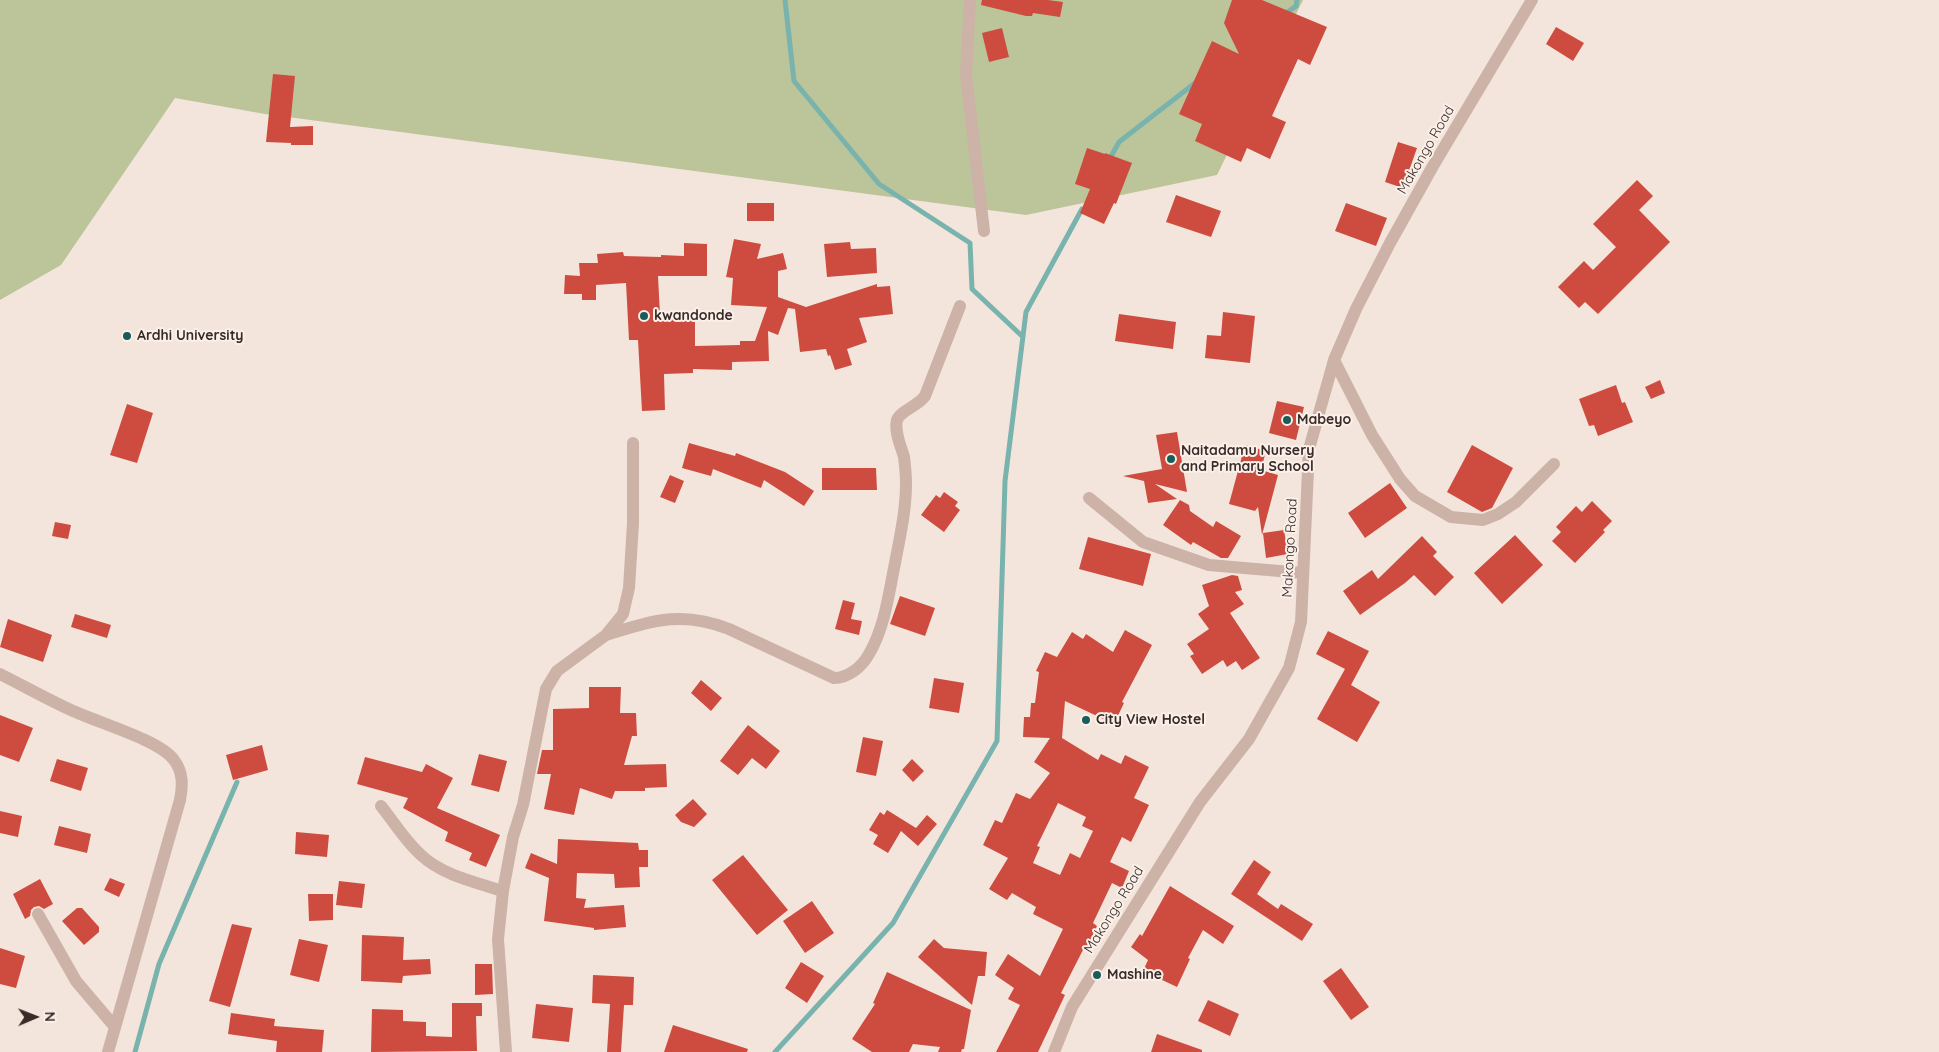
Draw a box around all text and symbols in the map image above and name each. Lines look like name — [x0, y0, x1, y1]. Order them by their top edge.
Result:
street label: Makongo Road — [1394, 103, 1458, 197]
place label: kwandonde — [654, 308, 733, 324]
marker: kwandonde — [638, 310, 650, 322]
place label: Ardhi University — [137, 328, 244, 344]
marker: Ardhi University — [121, 330, 133, 342]
place label: Mabeyo — [1297, 412, 1351, 428]
marker: Mabeyo — [1281, 414, 1293, 426]
place label: Naitadamu Nursery and Primary School — [1181, 443, 1314, 476]
marker: Naitadamu Nursery and Primary School — [1165, 453, 1177, 465]
street label: Makongo Road — [1279, 498, 1301, 598]
place label: City View Hostel — [1096, 712, 1205, 728]
marker: City View Hostel — [1080, 714, 1092, 726]
street label: Makongo Road — [1081, 863, 1147, 957]
place label: Mashine — [1107, 967, 1162, 983]
marker: Mashine — [1091, 969, 1103, 981]
north arrow — [10, 992, 60, 1042]
text: N — [41, 1011, 59, 1022]

